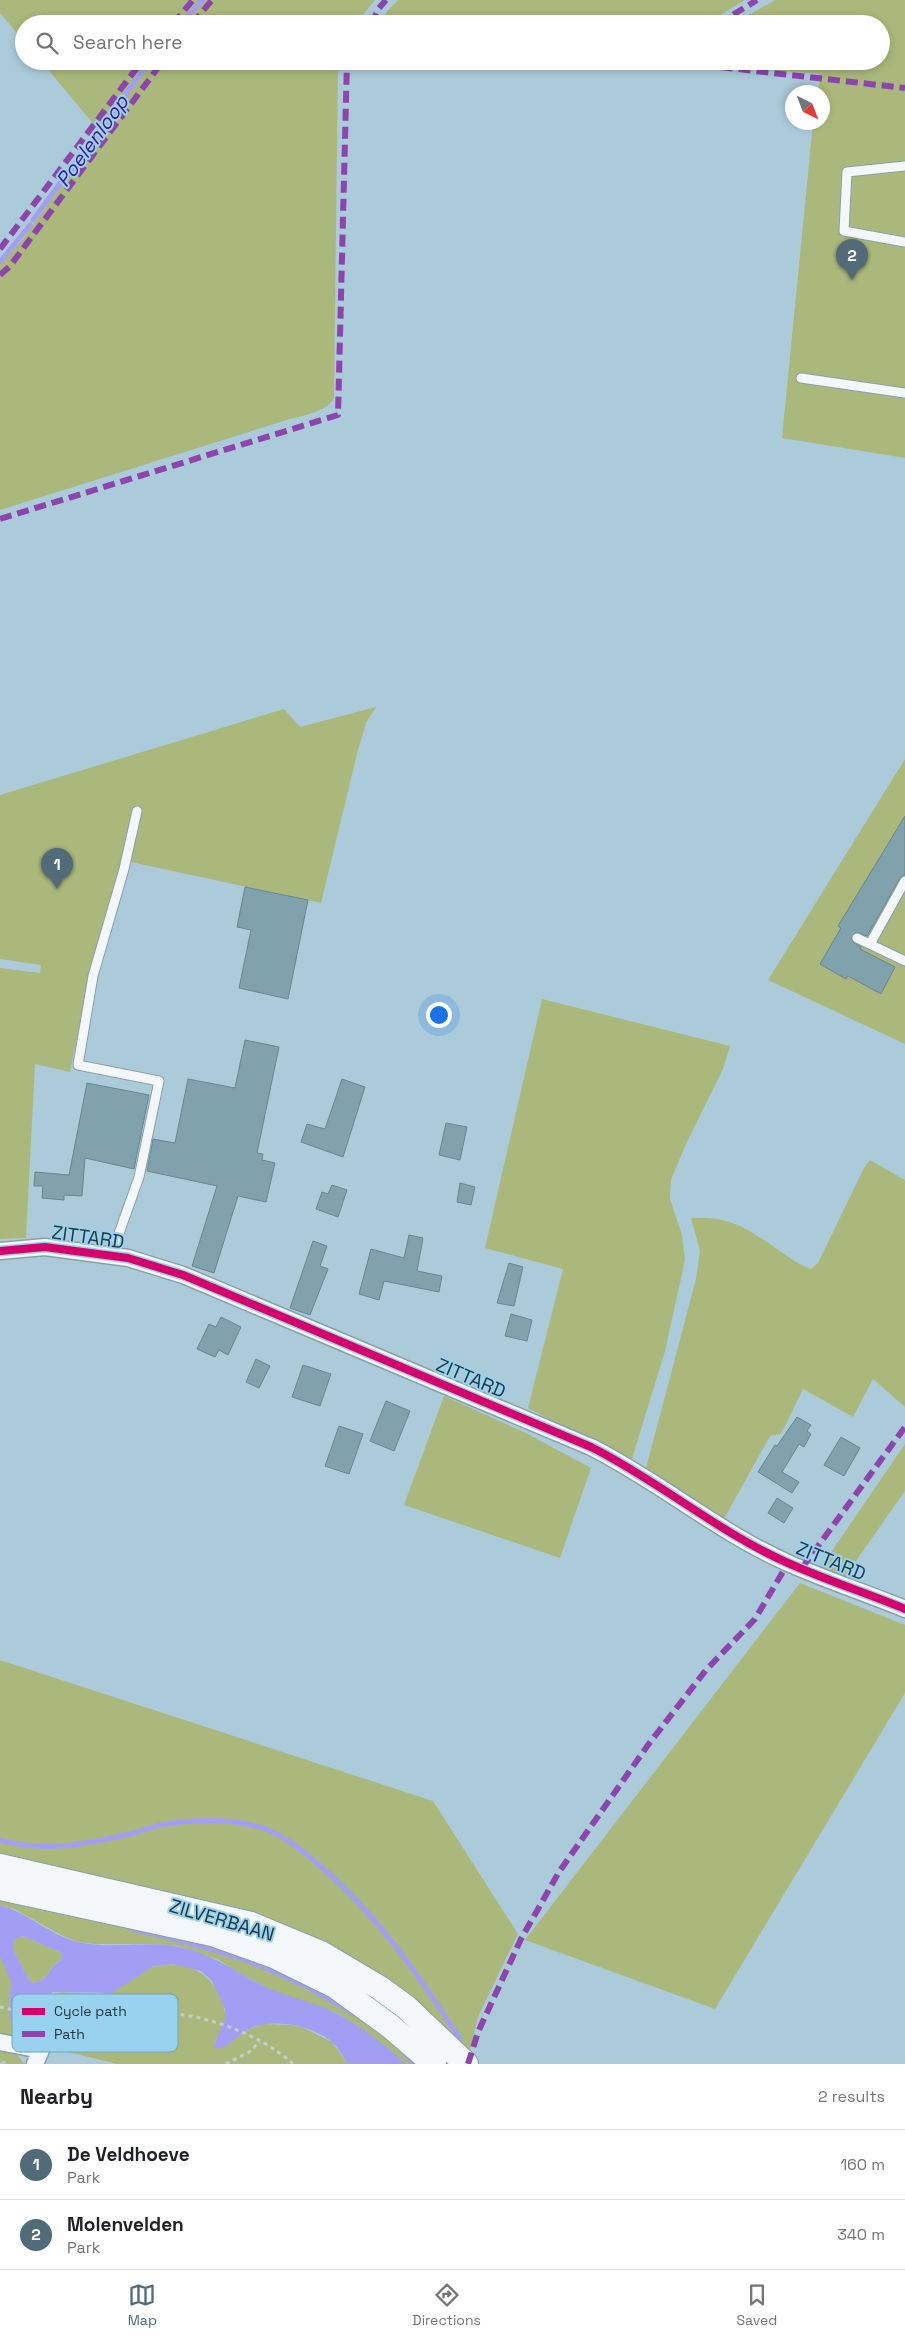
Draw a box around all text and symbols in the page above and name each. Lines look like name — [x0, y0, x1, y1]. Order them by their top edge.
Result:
search box — [15, 15, 890, 70]
icon: search — [33, 29, 61, 57]
text: Search here — [73, 30, 183, 55]
north arrow — [785, 85, 830, 130]
water label: Poelenloop — [50, 89, 135, 192]
pin: 2 — [836, 239, 868, 280]
pin: 1 — [41, 848, 73, 889]
your location — [426, 1002, 452, 1028]
street label: ZITTARD — [50, 1220, 126, 1254]
street label: ZITTARD — [432, 1352, 510, 1404]
street label: ZITTARD — [792, 1536, 870, 1586]
street label: ZILVERBAAN — [167, 1893, 277, 1947]
legend — [12, 1994, 178, 2052]
text: Cycle path — [54, 2002, 127, 2020]
text: Path — [54, 2025, 85, 2043]
text: Nearby — [20, 2083, 93, 2110]
text: 2 results — [818, 2086, 885, 2107]
text: De Veldhoeve — [67, 2142, 190, 2167]
text: 1 — [32, 2154, 40, 2175]
text: 160 m — [840, 2154, 885, 2175]
text: Park — [67, 2167, 100, 2188]
text: Molenvelden — [67, 2212, 184, 2237]
text: 2 — [31, 2224, 41, 2245]
text: 340 m — [837, 2224, 885, 2245]
text: Park — [67, 2237, 100, 2258]
tab: Map — [128, 2281, 157, 2329]
tab: Directions — [412, 2281, 481, 2329]
tab: Saved — [736, 2281, 777, 2329]

